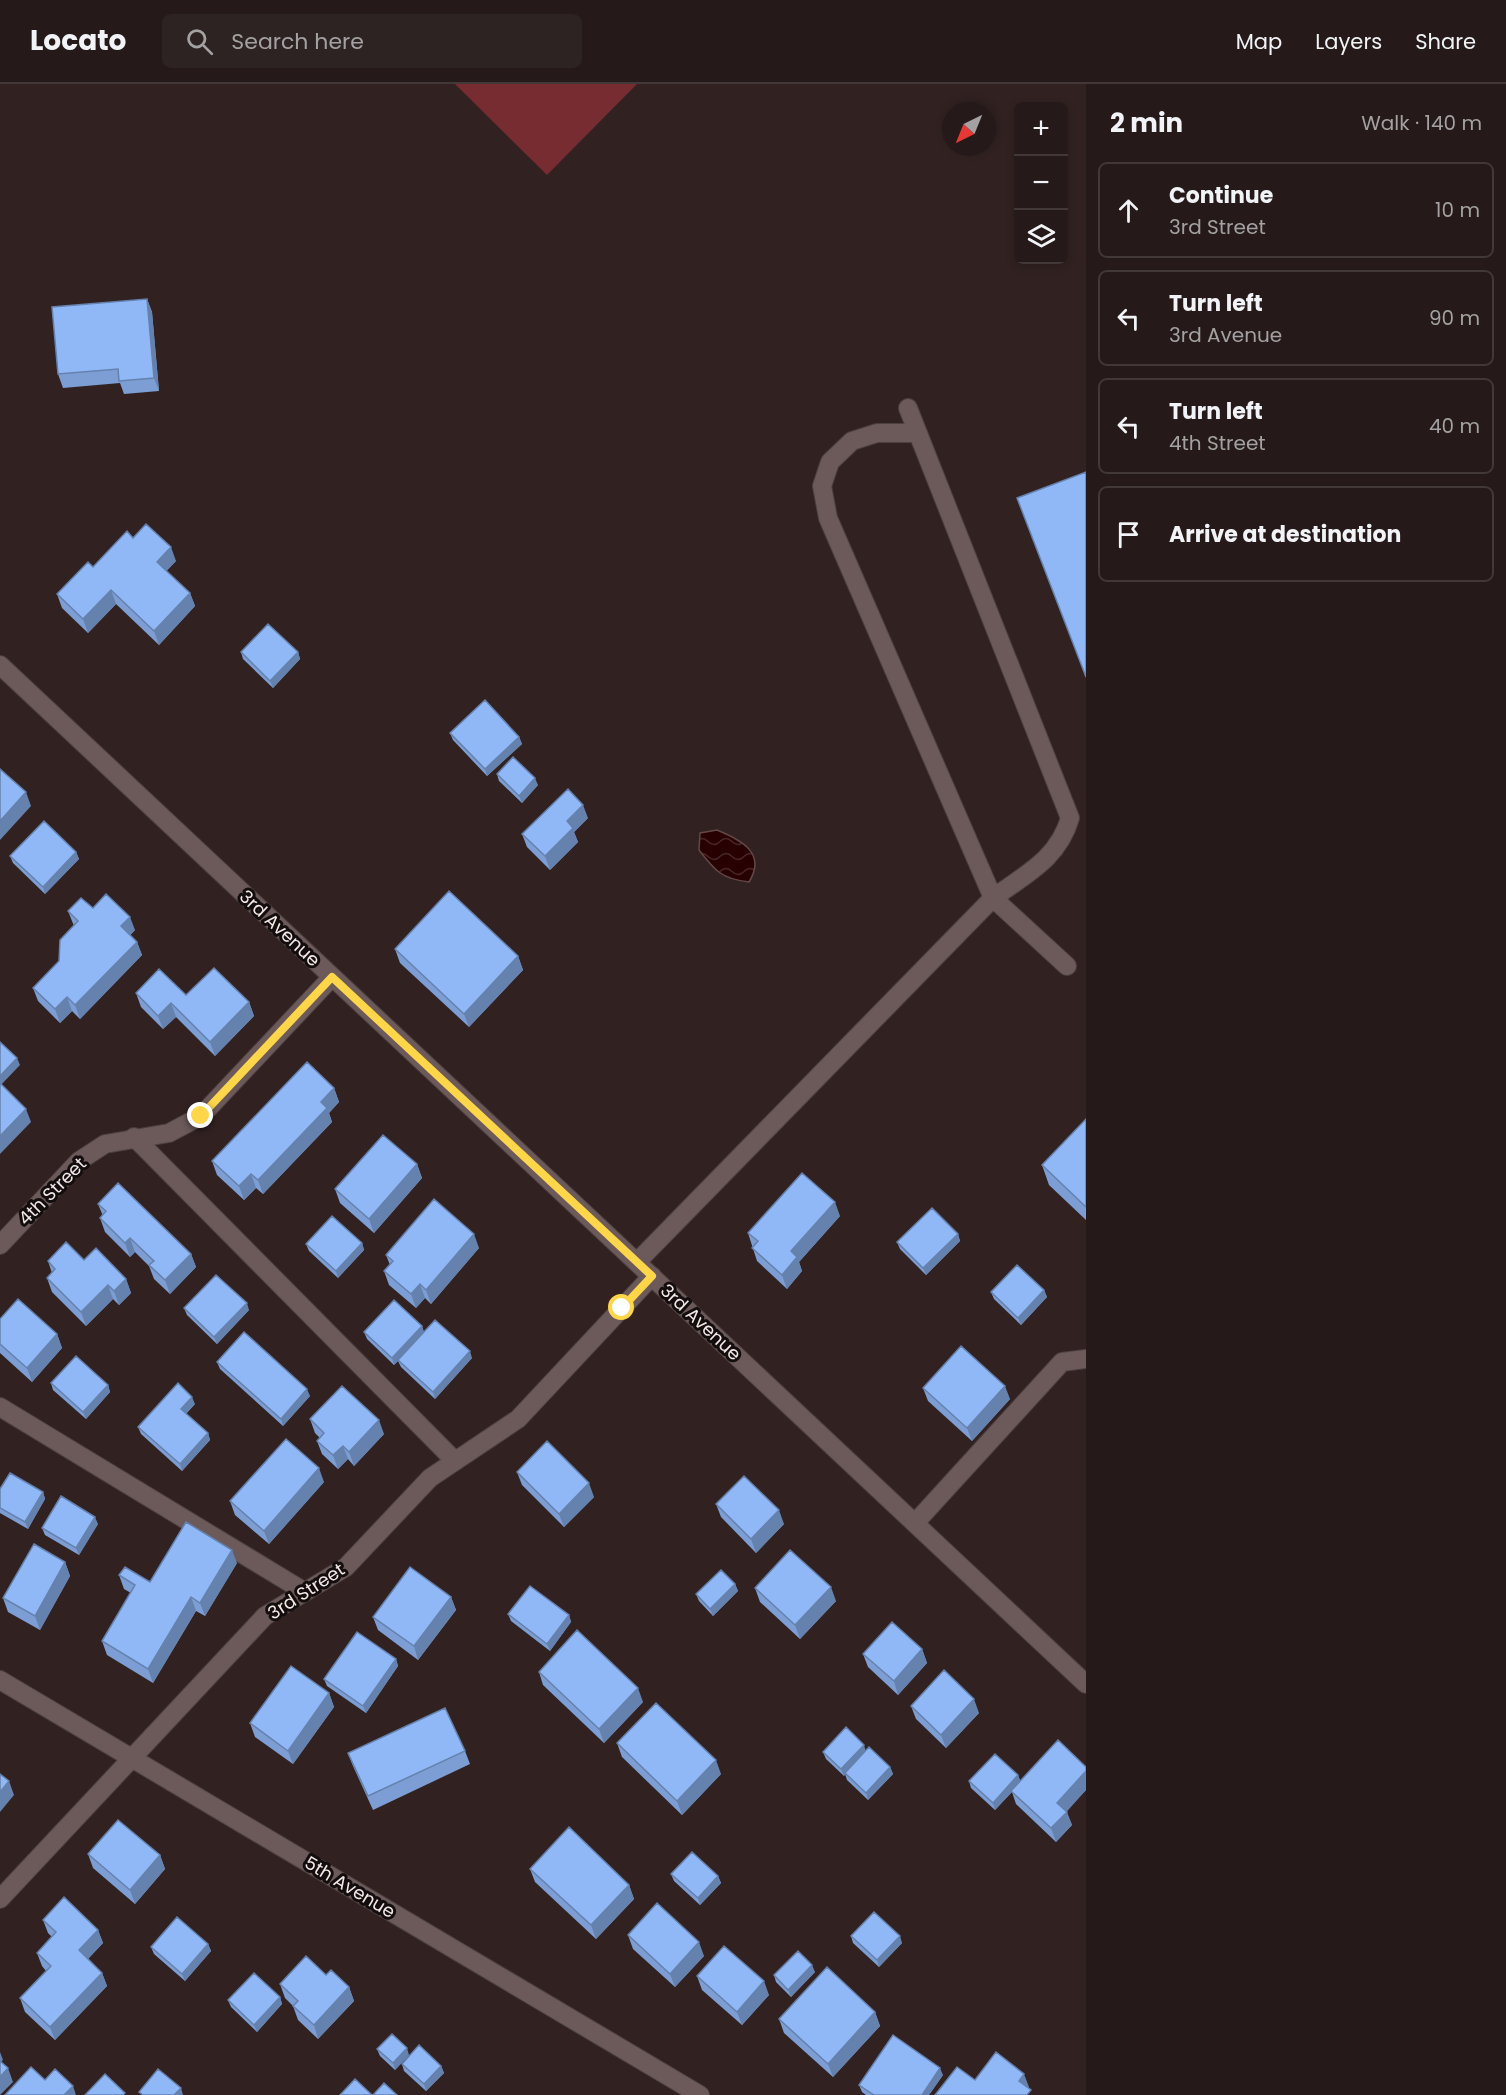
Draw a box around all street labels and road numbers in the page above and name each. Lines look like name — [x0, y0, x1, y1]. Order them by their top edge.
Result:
street label: 3rd Avenue — [234, 884, 326, 972]
street label: 4th Street — [12, 1151, 92, 1231]
street label: 3rd Avenue — [655, 1278, 747, 1366]
street label: 3rd Street — [263, 1557, 349, 1625]
street label: 5th Avenue — [300, 1850, 400, 1924]

